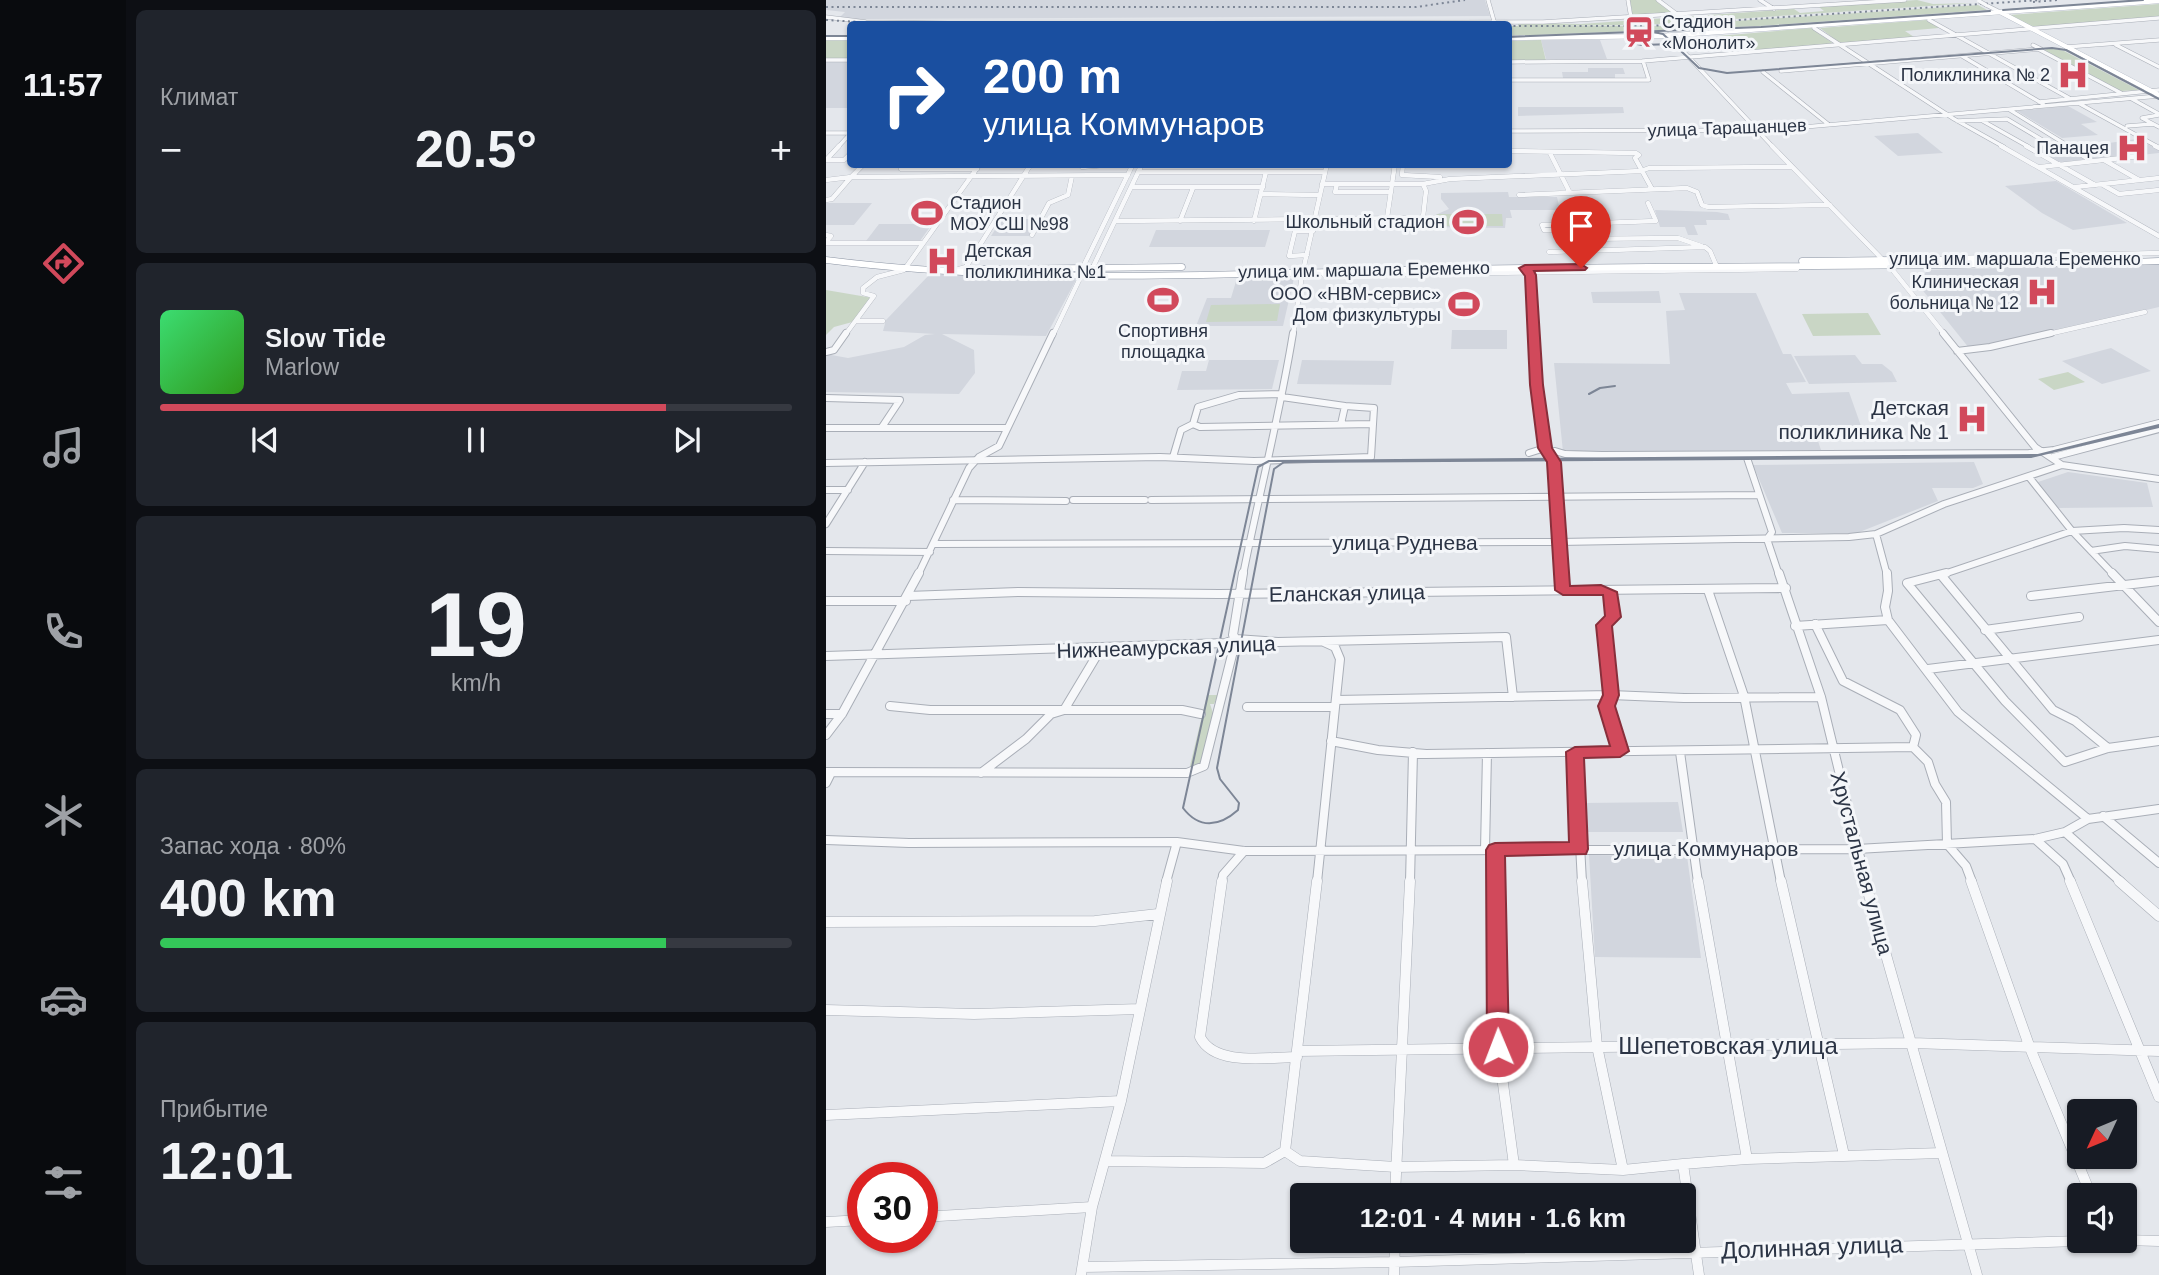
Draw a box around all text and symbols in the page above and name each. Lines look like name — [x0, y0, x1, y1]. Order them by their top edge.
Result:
place label: Стадион «Монолит» — [1662, 12, 1756, 53]
station icon: Стадион «Монолит» — [1622, 15, 1656, 49]
icon: right — [868, 49, 959, 140]
text: 200 m — [983, 49, 1122, 103]
hospital icon: Поликлиника № 2 — [2056, 58, 2090, 92]
place label: Поликлиника № 2 — [1901, 65, 2050, 85]
text: 11:57 — [23, 67, 103, 103]
text: Климат — [160, 84, 238, 110]
text: улица Коммунаров — [983, 106, 1265, 142]
street label: улица Таращанцев — [1647, 115, 1807, 141]
text: 20.5° — [415, 120, 537, 178]
text: − — [160, 129, 182, 171]
text: + — [770, 129, 792, 171]
hospital icon: Панацея — [2115, 131, 2149, 165]
place label: Панацея — [2036, 138, 2109, 158]
place label: Стадион МОУ СШ №98 — [950, 193, 1069, 234]
sports icon: Стадион МОУ СШ №98 — [910, 196, 944, 230]
pin — [1551, 196, 1611, 268]
sports icon: Школьный стадион — [1451, 205, 1485, 239]
icon: arrive — [1562, 207, 1600, 245]
place label: Школьный стадион — [1285, 212, 1445, 232]
icon: directions — [39, 239, 88, 288]
place label: Детская поликлиника №1 — [965, 241, 1106, 282]
hospital icon: Детская поликлиника №1 — [925, 244, 959, 278]
street label: улица им. маршала Еременко — [1889, 249, 2141, 269]
street label: улица им. маршала Еременко — [1238, 258, 1490, 282]
place label: Клиническая больница № 12 — [1890, 272, 2019, 313]
hospital icon: Клиническая больница № 12 — [2025, 275, 2059, 309]
sports icon: Спортивня площадка — [1146, 283, 1180, 317]
place label: ООО «НВМ-сервис» Дом физкультуры — [1270, 284, 1441, 325]
sports icon: ООО «НВМ-сервис» Дом физкультуры — [1447, 287, 1481, 321]
place label: Спортивня площадка — [1118, 321, 1208, 362]
text: Slow Tide — [265, 323, 386, 353]
text: Marlow — [265, 354, 339, 380]
place label: Детская поликлиника № 1 — [1778, 396, 1949, 443]
hospital icon: Детская поликлиника № 1 — [1955, 402, 1989, 436]
icon: previous — [246, 421, 284, 459]
icon: pause — [457, 421, 495, 459]
icon: next — [668, 421, 706, 459]
icon: music — [39, 423, 88, 472]
street label: улица Руднева — [1332, 531, 1478, 554]
text: 19 — [425, 574, 527, 675]
street label: Еланская улица — [1269, 580, 1426, 606]
icon: phone — [39, 607, 88, 656]
street label: Нижнеамурская улица — [1056, 632, 1276, 662]
text: km/h — [451, 670, 501, 696]
street label: Хрустальная улица — [1826, 769, 1898, 957]
icon: climate — [39, 791, 88, 840]
text: Запас хода · 80% — [160, 833, 346, 859]
street label: улица Коммунаров — [1614, 837, 1798, 860]
text: 400 km — [160, 869, 336, 927]
icon: car — [39, 975, 88, 1024]
position arrow — [1461, 1010, 1535, 1084]
street label: Шепетовская улица — [1618, 1032, 1838, 1059]
text: Прибытие — [160, 1096, 268, 1122]
north arrow — [2067, 1099, 2137, 1169]
map controls — [2067, 1099, 2137, 1253]
text: 12:01 — [160, 1132, 293, 1190]
icon: filters — [39, 1158, 88, 1207]
speed limit sign: 30 — [847, 1162, 938, 1253]
button: sound — [2067, 1183, 2137, 1253]
text: 12:01 · 4 мин · 1.6 km — [1360, 1203, 1626, 1233]
street label: Долинная улица — [1720, 1230, 1904, 1264]

